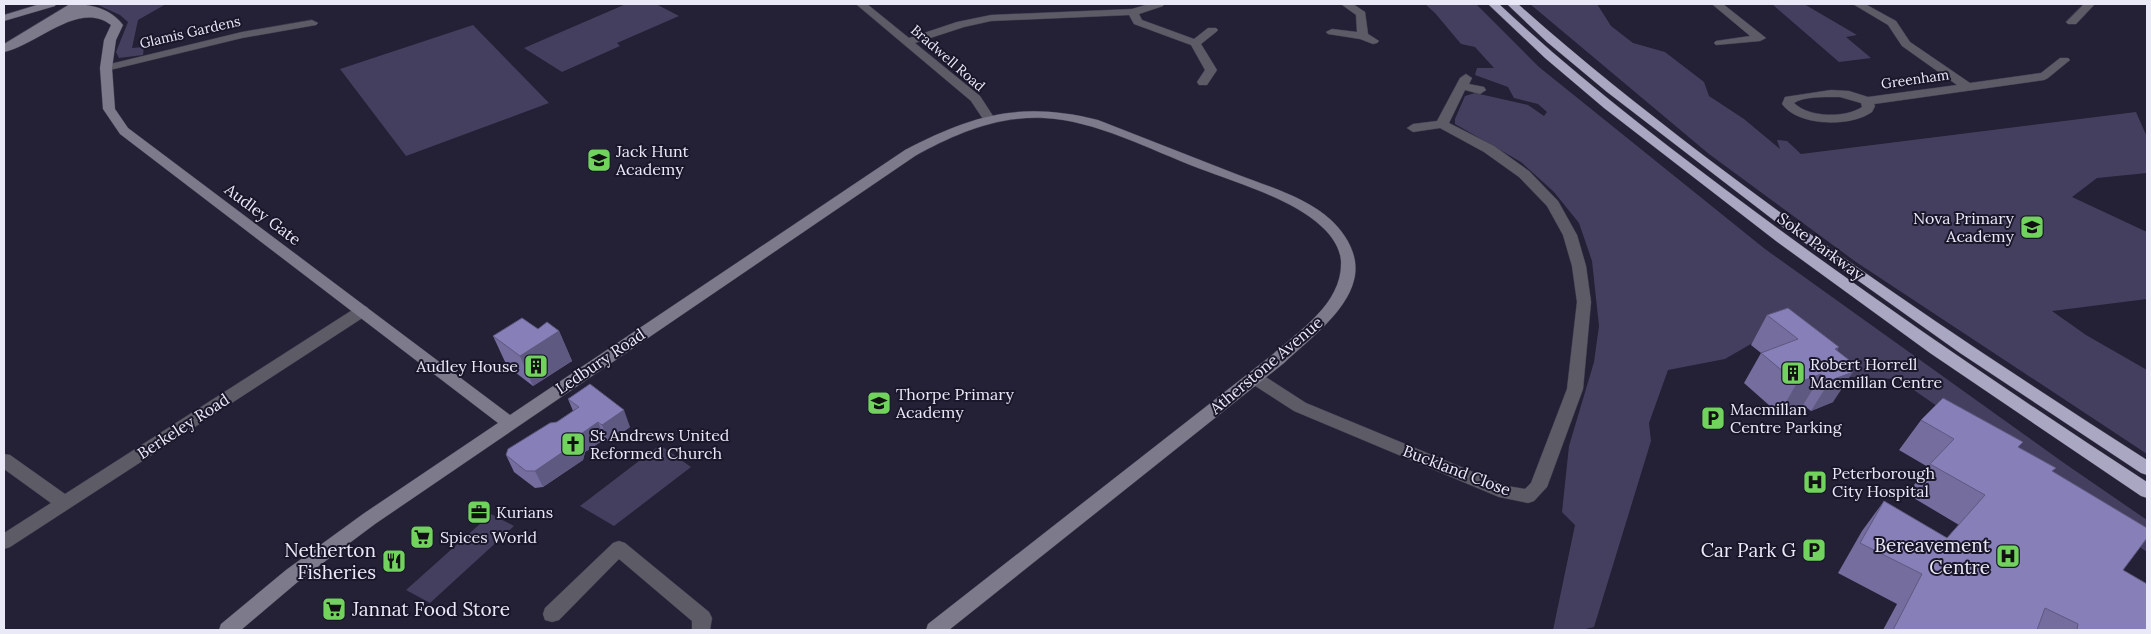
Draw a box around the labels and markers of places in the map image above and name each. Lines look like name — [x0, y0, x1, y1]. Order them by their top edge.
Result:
place label: Jack Hunt Academy — [615, 141, 690, 179]
school or university icon: Jack Hunt Academy — [586, 147, 612, 173]
place label: Nova Primary Academy — [1913, 208, 2015, 246]
school or university icon: Nova Primary Academy — [2019, 214, 2045, 240]
building icon: Audley House — [523, 353, 549, 379]
place label: Robert Horrell Macmillan Centre — [1810, 354, 1943, 392]
place label: Audley House — [415, 356, 518, 376]
building icon: Robert Horrell Macmillan Centre — [1780, 360, 1806, 386]
place label: Thorpe Primary Academy — [895, 384, 1014, 422]
school or university icon: Thorpe Primary Academy — [866, 390, 892, 416]
place label: Macmillan Centre Parking — [1730, 399, 1843, 437]
parking icon: Macmillan Centre Parking — [1700, 405, 1726, 431]
place label: St Andrews United Reformed Church — [590, 425, 730, 463]
church icon: St Andrews United Reformed Church — [560, 431, 586, 457]
place label: Peterborough City Hospital — [1832, 463, 1935, 501]
hospital icon: Peterborough City Hospital — [1802, 469, 1828, 495]
office icon: Kurians — [466, 499, 492, 525]
place label: Kurians — [496, 502, 553, 522]
supermarket icon: Spices World — [409, 524, 435, 550]
place label: Spices World — [440, 527, 538, 547]
place label: Bereavement Centre — [1874, 533, 1991, 579]
parking icon: Car Park G — [1801, 537, 1827, 563]
place label: Netherton Fisheries — [284, 538, 376, 584]
place label: Car Park G — [1701, 538, 1797, 562]
hospital icon: Bereavement Centre — [1995, 543, 2021, 569]
restaurant icon: Netherton Fisheries — [381, 548, 407, 574]
supermarket icon: Jannat Food Store — [321, 596, 347, 622]
place label: Jannat Food Store — [351, 597, 510, 621]

